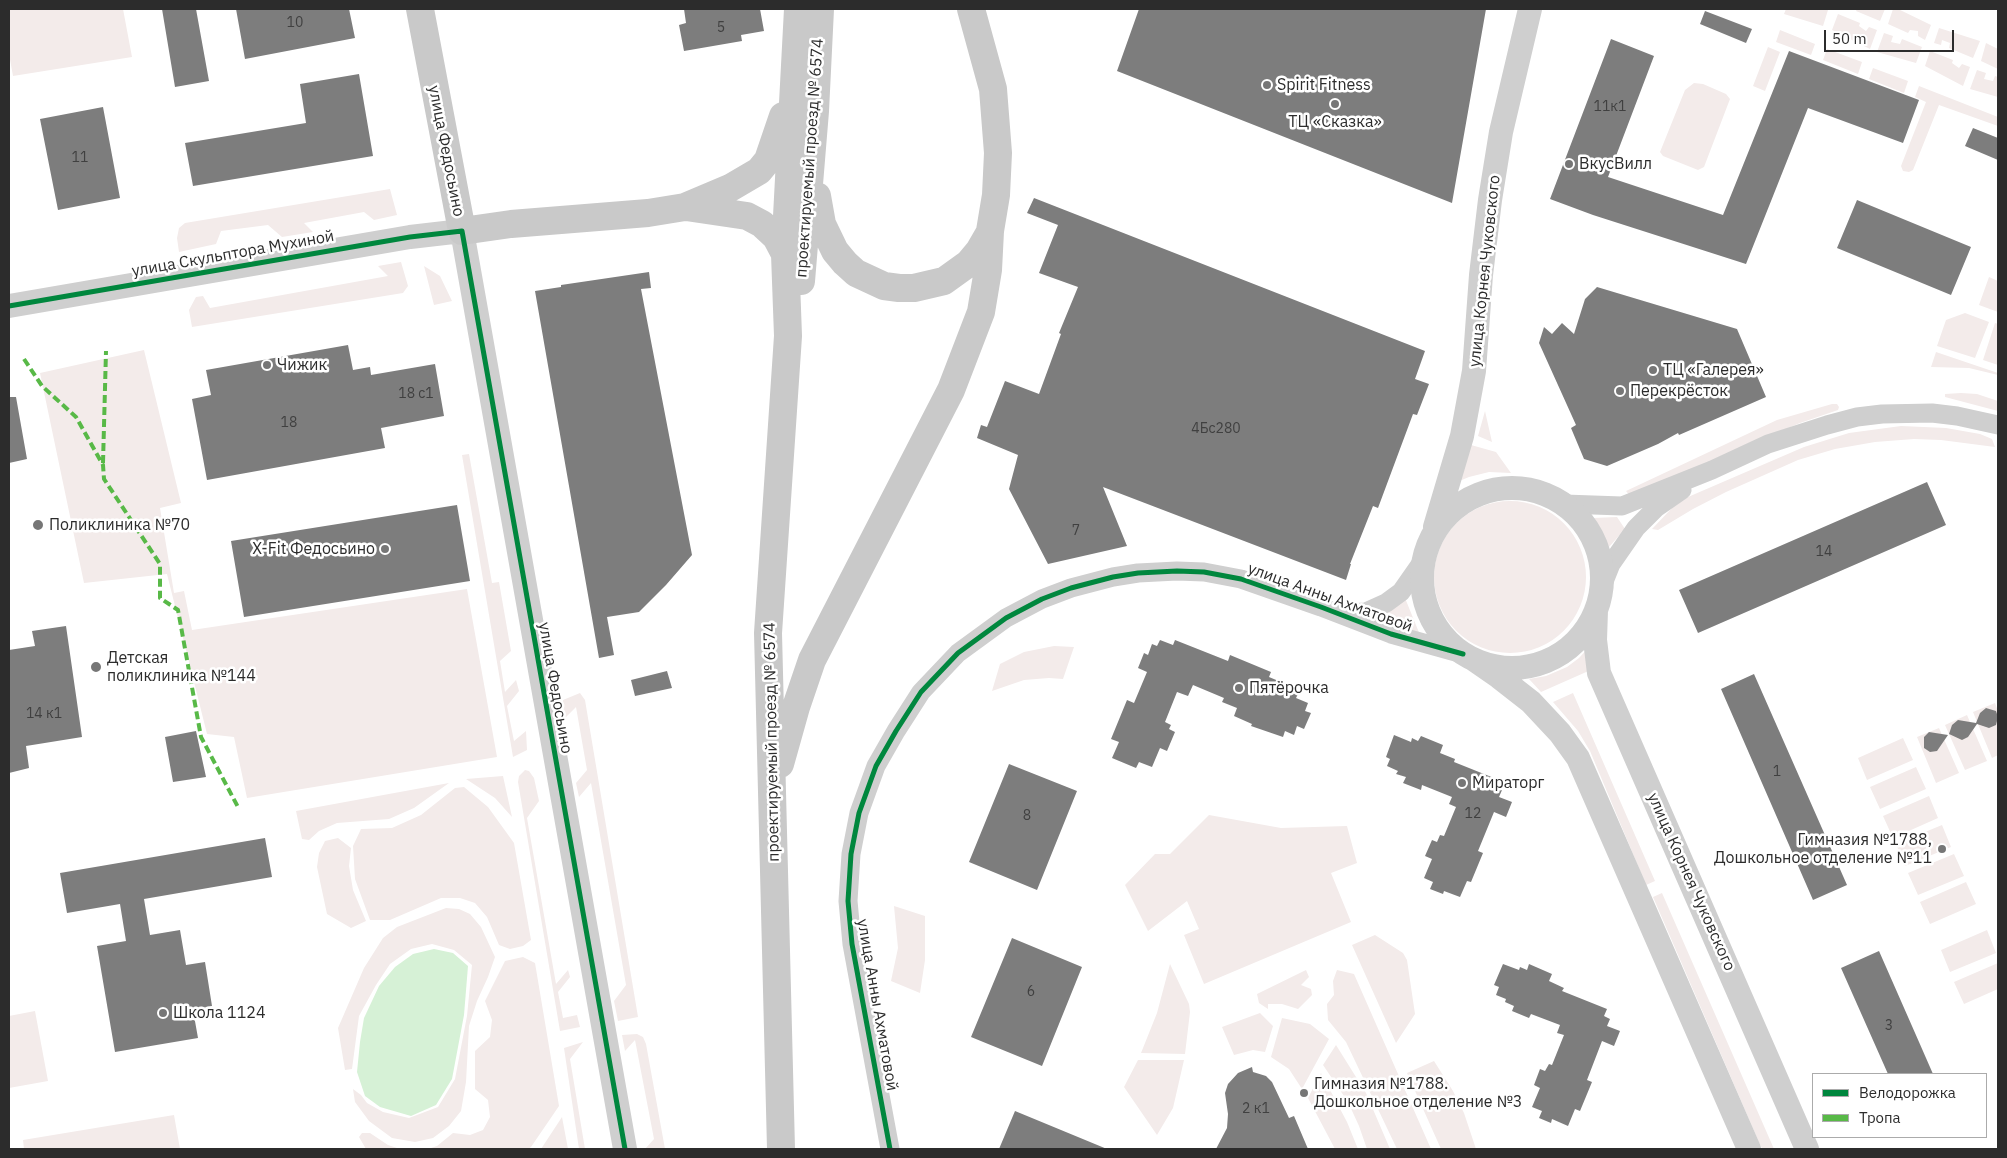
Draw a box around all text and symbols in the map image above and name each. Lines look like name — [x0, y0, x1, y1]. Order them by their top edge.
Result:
house number: 10 — [287, 15, 303, 31]
house number: 5 — [717, 20, 725, 36]
scale bar — [1827, 20, 1957, 52]
text: 50 m — [1832, 29, 1867, 48]
street label: проектируемый проезд № 6574 — [792, 38, 828, 278]
place label: Spirit Fitness — [1277, 75, 1371, 95]
marker: Spirit Fitness — [1261, 79, 1273, 91]
street label: улица Федосьино — [424, 84, 468, 218]
marker: ТЦ «Сказка» — [1329, 98, 1341, 110]
house number: 11к1 — [1594, 99, 1626, 115]
place label: ТЦ «Сказка» — [1288, 112, 1382, 132]
house number: 11 — [72, 150, 88, 166]
place label: ВкусВилл — [1579, 154, 1652, 174]
marker: ВкусВилл — [1563, 158, 1575, 170]
street label: улица Корнея Чуковского — [1465, 174, 1505, 368]
street label: улица Скульптора Мухиной — [130, 227, 336, 281]
place label: Чижик — [277, 355, 327, 375]
marker: Чижик — [261, 359, 273, 371]
place label: ТЦ «Галерея» — [1663, 360, 1764, 380]
marker: ТЦ «Галерея» — [1647, 364, 1659, 376]
place label: Перекрёсток — [1630, 381, 1728, 401]
marker: Перекрёсток — [1614, 385, 1626, 397]
house number: 18 с1 — [398, 386, 434, 402]
house number: 18 — [281, 415, 297, 431]
house number: 4Бс280 — [1191, 421, 1241, 437]
place label: Поликлиника №70 — [49, 515, 190, 535]
marker: Поликлиника №70 — [31, 518, 45, 532]
house number: 7 — [1072, 523, 1080, 539]
place label: X-Fit Федосьино — [252, 539, 375, 559]
marker: X-Fit Федосьино — [379, 543, 391, 555]
house number: 14 — [1816, 544, 1832, 560]
street label: улица Анны Ахматовой — [1245, 559, 1415, 637]
street label: улица Федосьино — [534, 621, 576, 755]
street label: проектируемый проезд № 6574 — [760, 622, 784, 862]
place label: Детская поликлиника №144 — [107, 648, 256, 686]
marker: Детская поликлиника №144 — [89, 660, 103, 674]
place label: Пятёрочка — [1249, 678, 1329, 698]
marker: Пятёрочка — [1233, 682, 1245, 694]
house number: 14 к1 — [26, 706, 62, 722]
house number: 1 — [1773, 764, 1781, 780]
place label: Мираторг — [1472, 773, 1544, 793]
marker: Мираторг — [1456, 777, 1468, 789]
street label: улица Корнея Чуковского — [1643, 790, 1739, 974]
house number: 12 — [1465, 806, 1481, 822]
house number: 8 — [1023, 808, 1031, 824]
place label: Гимназия №1788, Дошкольное отделение №11 — [1714, 830, 1932, 868]
marker: Гимназия №1788, Дошкольное отделение №11 — [1936, 843, 1948, 855]
street label: улица Анны Ахматовой — [852, 918, 902, 1092]
house number: 6 — [1027, 984, 1035, 1000]
place label: Школа 1124 — [173, 1003, 265, 1023]
marker: Школа 1124 — [157, 1007, 169, 1019]
house number: 3 — [1885, 1018, 1893, 1034]
legend — [1812, 1073, 1987, 1138]
place label: Гимназия №1788. Дошкольное отделение №3 — [1314, 1074, 1522, 1112]
text: Велодорожка — [1859, 1083, 1956, 1102]
marker: Гимназия №1788. Дошкольное отделение №3 — [1298, 1087, 1310, 1099]
house number: 2 к1 — [1242, 1101, 1270, 1117]
text: Тропа — [1859, 1108, 1901, 1127]

